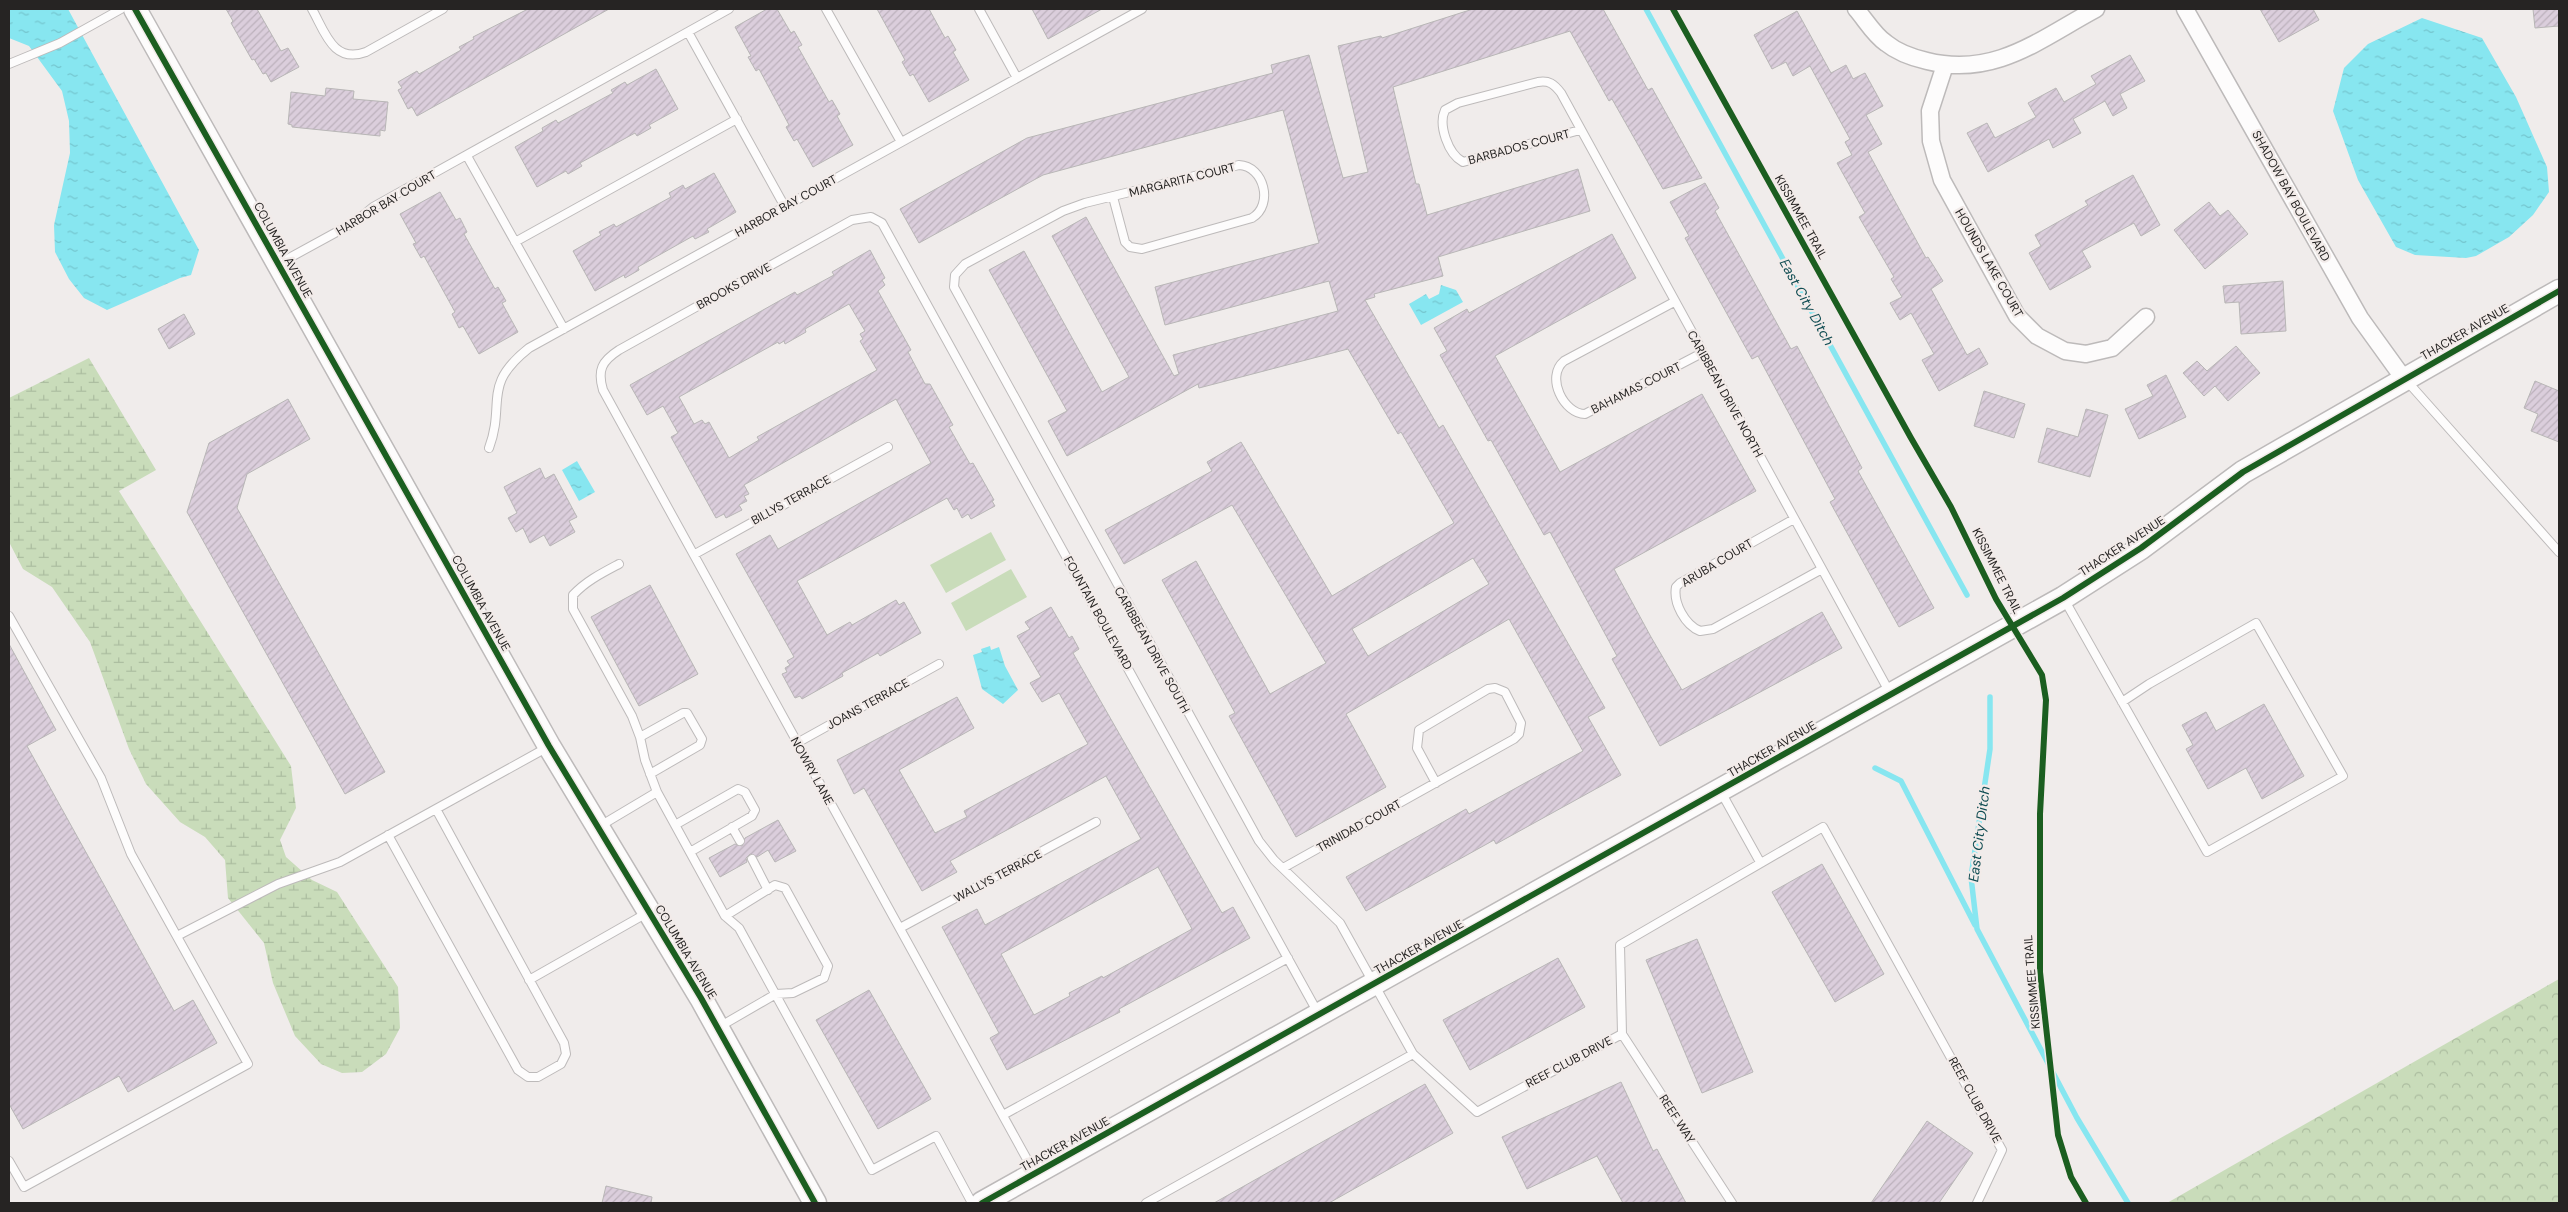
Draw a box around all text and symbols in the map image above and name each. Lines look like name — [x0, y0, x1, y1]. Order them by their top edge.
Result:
street label: BARBADOS COURT — [1466, 126, 1572, 168]
street label: SHADOW BAY BOULEVARD — [2248, 128, 2334, 264]
street label: MARGARITA COURT — [1127, 159, 1237, 201]
street label: HARBOR BAY COURT — [333, 167, 439, 239]
street label: HARBOR BAY COURT — [732, 171, 840, 241]
street label: KISSIMMEE TRAIL — [1771, 172, 1831, 262]
street label: COLUMBIA AVENUE — [250, 199, 316, 301]
street label: HOUNDS LAKE COURT — [1951, 206, 2027, 320]
water label: East City Ditch — [1776, 255, 1838, 349]
street label: BROOKS DRIVE — [694, 259, 774, 313]
street label: THACKER AVENUE — [2418, 300, 2512, 364]
street label: CARIBBEAN DRIVE NORTH — [1683, 328, 1767, 460]
street label: BAHAMAS COURT — [1588, 358, 1684, 418]
street label: BILLYS TERRACE — [748, 471, 834, 529]
street label: THACKER AVENUE — [2076, 512, 2168, 580]
street label: KISSIMMEE TRAIL — [1968, 525, 2026, 617]
street label: ARUBA COURT — [1678, 535, 1756, 591]
street label: COLUMBIA AVENUE — [448, 552, 514, 654]
street label: FOUNTAIN BOULEVARD — [1060, 553, 1136, 673]
street label: CARIBBEAN DRIVE SOUTH — [1111, 584, 1193, 716]
street label: JOANS TERRACE — [824, 675, 912, 733]
street label: THACKER AVENUE — [1725, 717, 1819, 781]
street label: NOWRY LANE — [787, 734, 837, 808]
water label: East City Ditch — [1964, 785, 1994, 883]
street label: TRINIDAD COURT — [1314, 796, 1404, 856]
street label: WALLYS TERRACE — [951, 846, 1045, 906]
street label: COLUMBIA AVENUE — [651, 902, 721, 1002]
street label: THACKER AVENUE — [1372, 916, 1467, 978]
street label: KISSIMMEE TRAIL — [2020, 934, 2044, 1030]
street label: REEF CLUB DRIVE — [1523, 1032, 1615, 1092]
street label: REEF CLUB DRIVE — [1945, 1054, 2005, 1146]
street label: REEF WAY — [1655, 1092, 1699, 1147]
street label: THACKER AVENUE — [1018, 1113, 1113, 1175]

